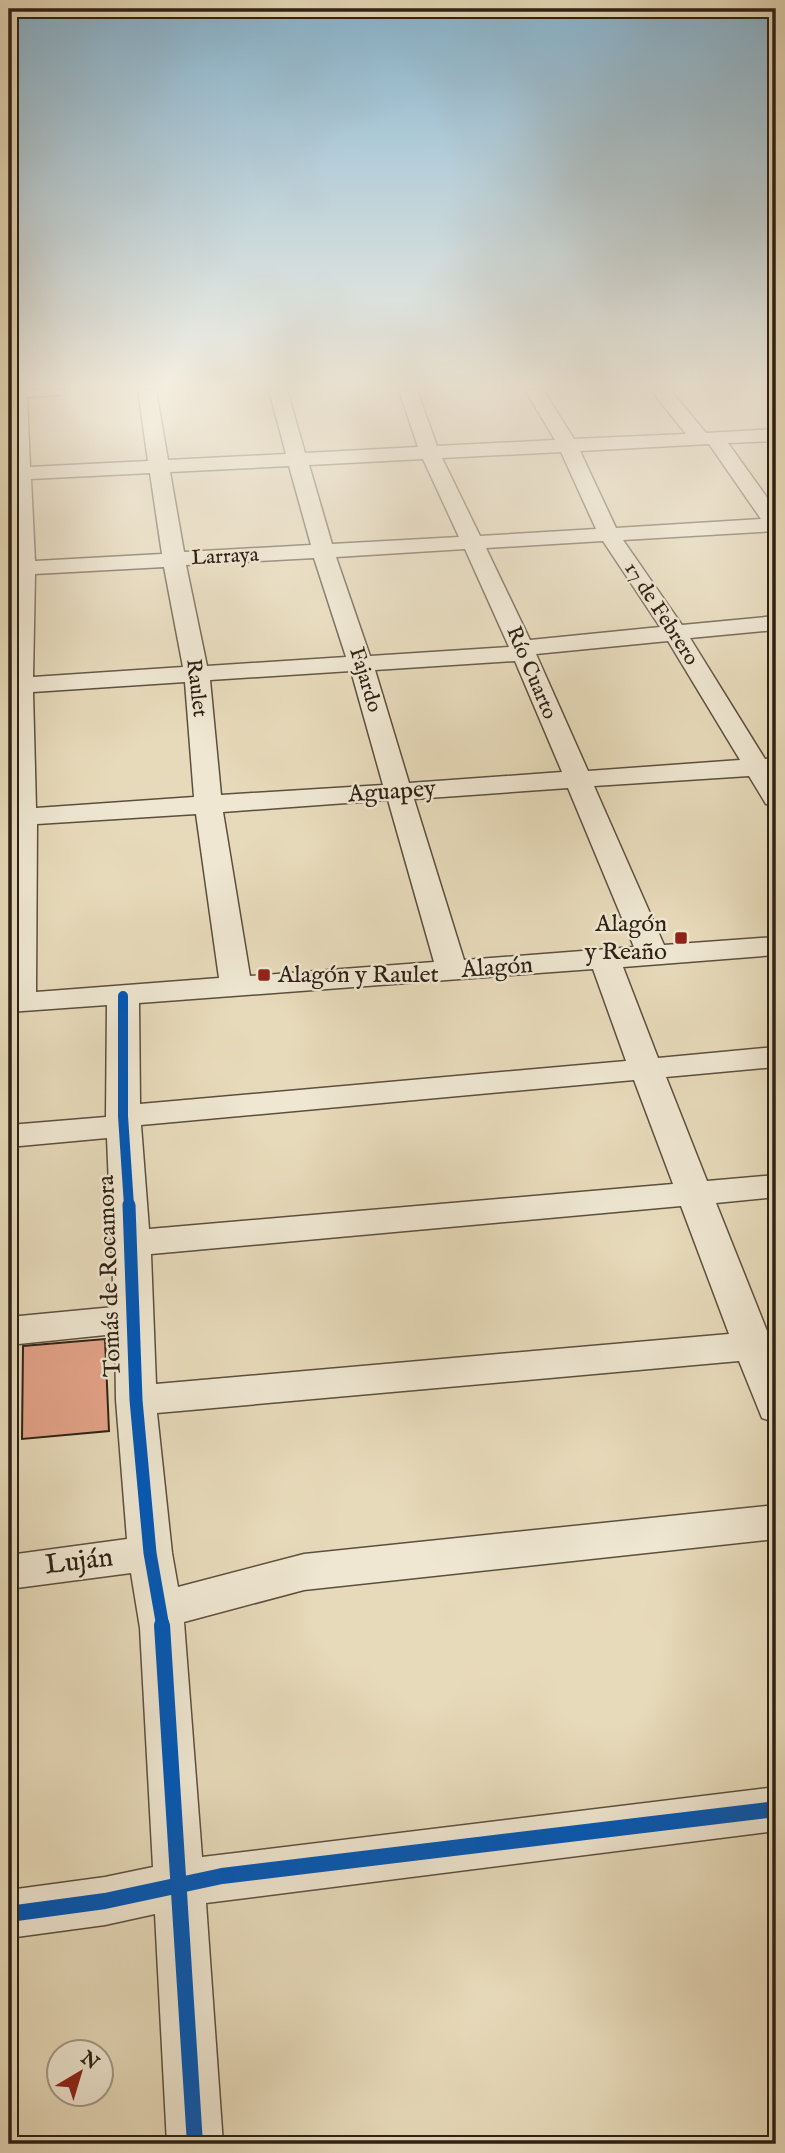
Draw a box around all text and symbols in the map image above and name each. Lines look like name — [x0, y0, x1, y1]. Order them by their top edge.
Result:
street label: Larraya — [191, 542, 260, 572]
street label: 17 de Febrero — [618, 557, 704, 671]
street label: Río Cuarto — [499, 622, 563, 724]
street label: Fajardo — [342, 644, 388, 716]
street label: Raulet — [179, 657, 213, 719]
street label: Aguapey — [346, 773, 437, 811]
place label: Alagón y Reaño — [584, 909, 667, 968]
marker: Alagón y Reaño — [673, 930, 689, 946]
street label: Alagón — [459, 950, 534, 986]
place label: Alagón y Raulet — [277, 960, 439, 991]
marker: Alagón y Raulet — [256, 967, 272, 983]
street label: Tomás de Rocamora — [91, 1174, 129, 1378]
street label: Luján — [43, 1540, 115, 1584]
north arrow — [46, 2038, 116, 2108]
text: N — [75, 2046, 104, 2076]

